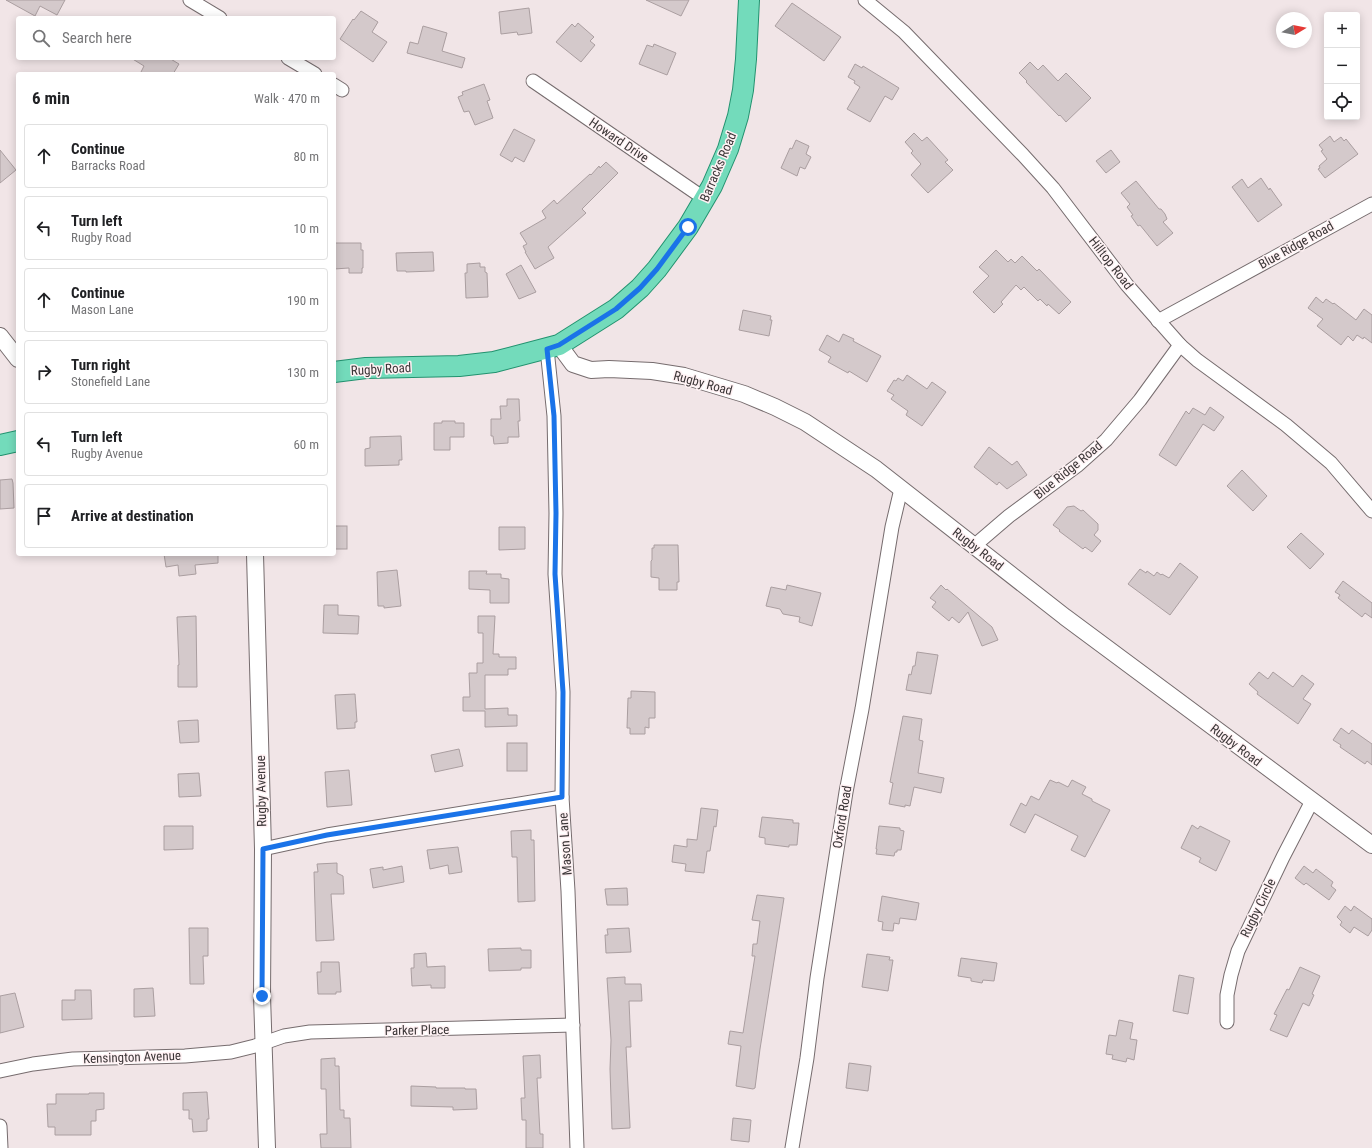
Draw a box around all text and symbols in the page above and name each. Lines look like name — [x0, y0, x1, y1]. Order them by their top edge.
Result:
north arrow — [1276, 12, 1312, 48]
map controls — [1324, 12, 1360, 120]
button: + — [1324, 12, 1360, 48]
search box — [16, 16, 336, 60]
icon: search — [30, 27, 52, 49]
text: Search here — [62, 29, 132, 47]
button: − — [1324, 48, 1360, 84]
button: locate — [1324, 84, 1360, 120]
text: 6 min — [32, 88, 70, 108]
text: Walk · 470 m — [254, 91, 320, 106]
street label: Howard Drive — [586, 115, 652, 165]
street label: Barracks Road — [697, 130, 739, 204]
text: Continue — [71, 140, 125, 158]
icon: ahead — [33, 145, 55, 167]
text: 80 m — [293, 149, 319, 164]
text: Barracks Road — [71, 158, 145, 173]
text: Turn left — [71, 212, 122, 230]
icon: left — [33, 217, 55, 239]
route start — [679, 218, 697, 236]
street label: Blue Ridge Road — [1256, 218, 1336, 272]
text: 10 m — [293, 221, 319, 236]
text: Rugby Road — [71, 230, 131, 245]
street label: Hilltop Road — [1086, 234, 1136, 292]
text: Continue — [71, 284, 125, 302]
icon: ahead — [33, 289, 55, 311]
text: 190 m — [287, 293, 319, 308]
text: Mason Lane — [71, 302, 134, 317]
text: Turn right — [71, 356, 130, 374]
street label: Rugby Road — [350, 360, 412, 378]
icon: right — [33, 361, 55, 383]
text: 130 m — [287, 365, 319, 380]
street label: Rugby Road — [672, 368, 734, 398]
text: Stonefield Lane — [71, 374, 150, 389]
text: Turn left — [71, 428, 122, 446]
icon: left — [33, 433, 55, 455]
text: 60 m — [293, 437, 319, 452]
street label: Blue Ridge Road — [1031, 438, 1105, 502]
text: Rugby Avenue — [71, 446, 143, 461]
icon: arrive — [33, 505, 55, 527]
text: Arrive at destination — [71, 507, 194, 525]
street label: Rugby Road — [950, 524, 1006, 574]
street label: Rugby Road — [1207, 721, 1265, 769]
street label: Rugby Avenue — [253, 755, 269, 827]
street label: Oxford Road — [830, 784, 854, 850]
street label: Mason Lane — [555, 812, 575, 876]
street label: Rugby Circle — [1237, 876, 1279, 940]
route end — [253, 987, 271, 1005]
street label: Parker Place — [385, 1022, 449, 1038]
street label: Kensington Avenue — [83, 1048, 181, 1066]

